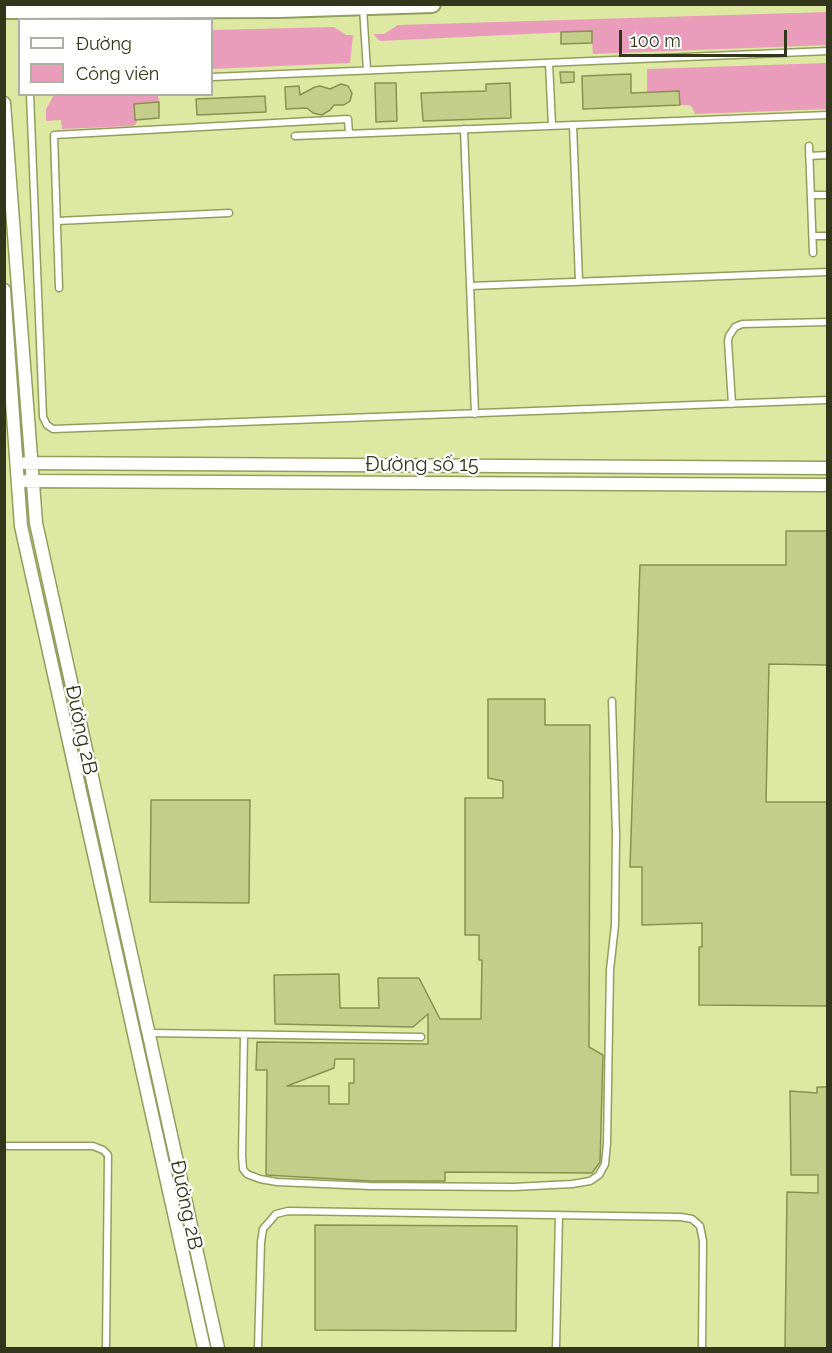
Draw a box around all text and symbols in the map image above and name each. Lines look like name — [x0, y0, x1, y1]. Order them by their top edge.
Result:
legend — [18, 18, 213, 96]
scale bar — [622, 18, 790, 56]
text: 100 m — [630, 30, 681, 51]
text: Đường — [76, 33, 132, 54]
text: Công viên — [76, 63, 159, 84]
street label: Đường số 15 — [365, 453, 479, 477]
street label: Đường 2B — [60, 683, 102, 777]
street label: Đường 2B — [165, 1158, 207, 1252]

